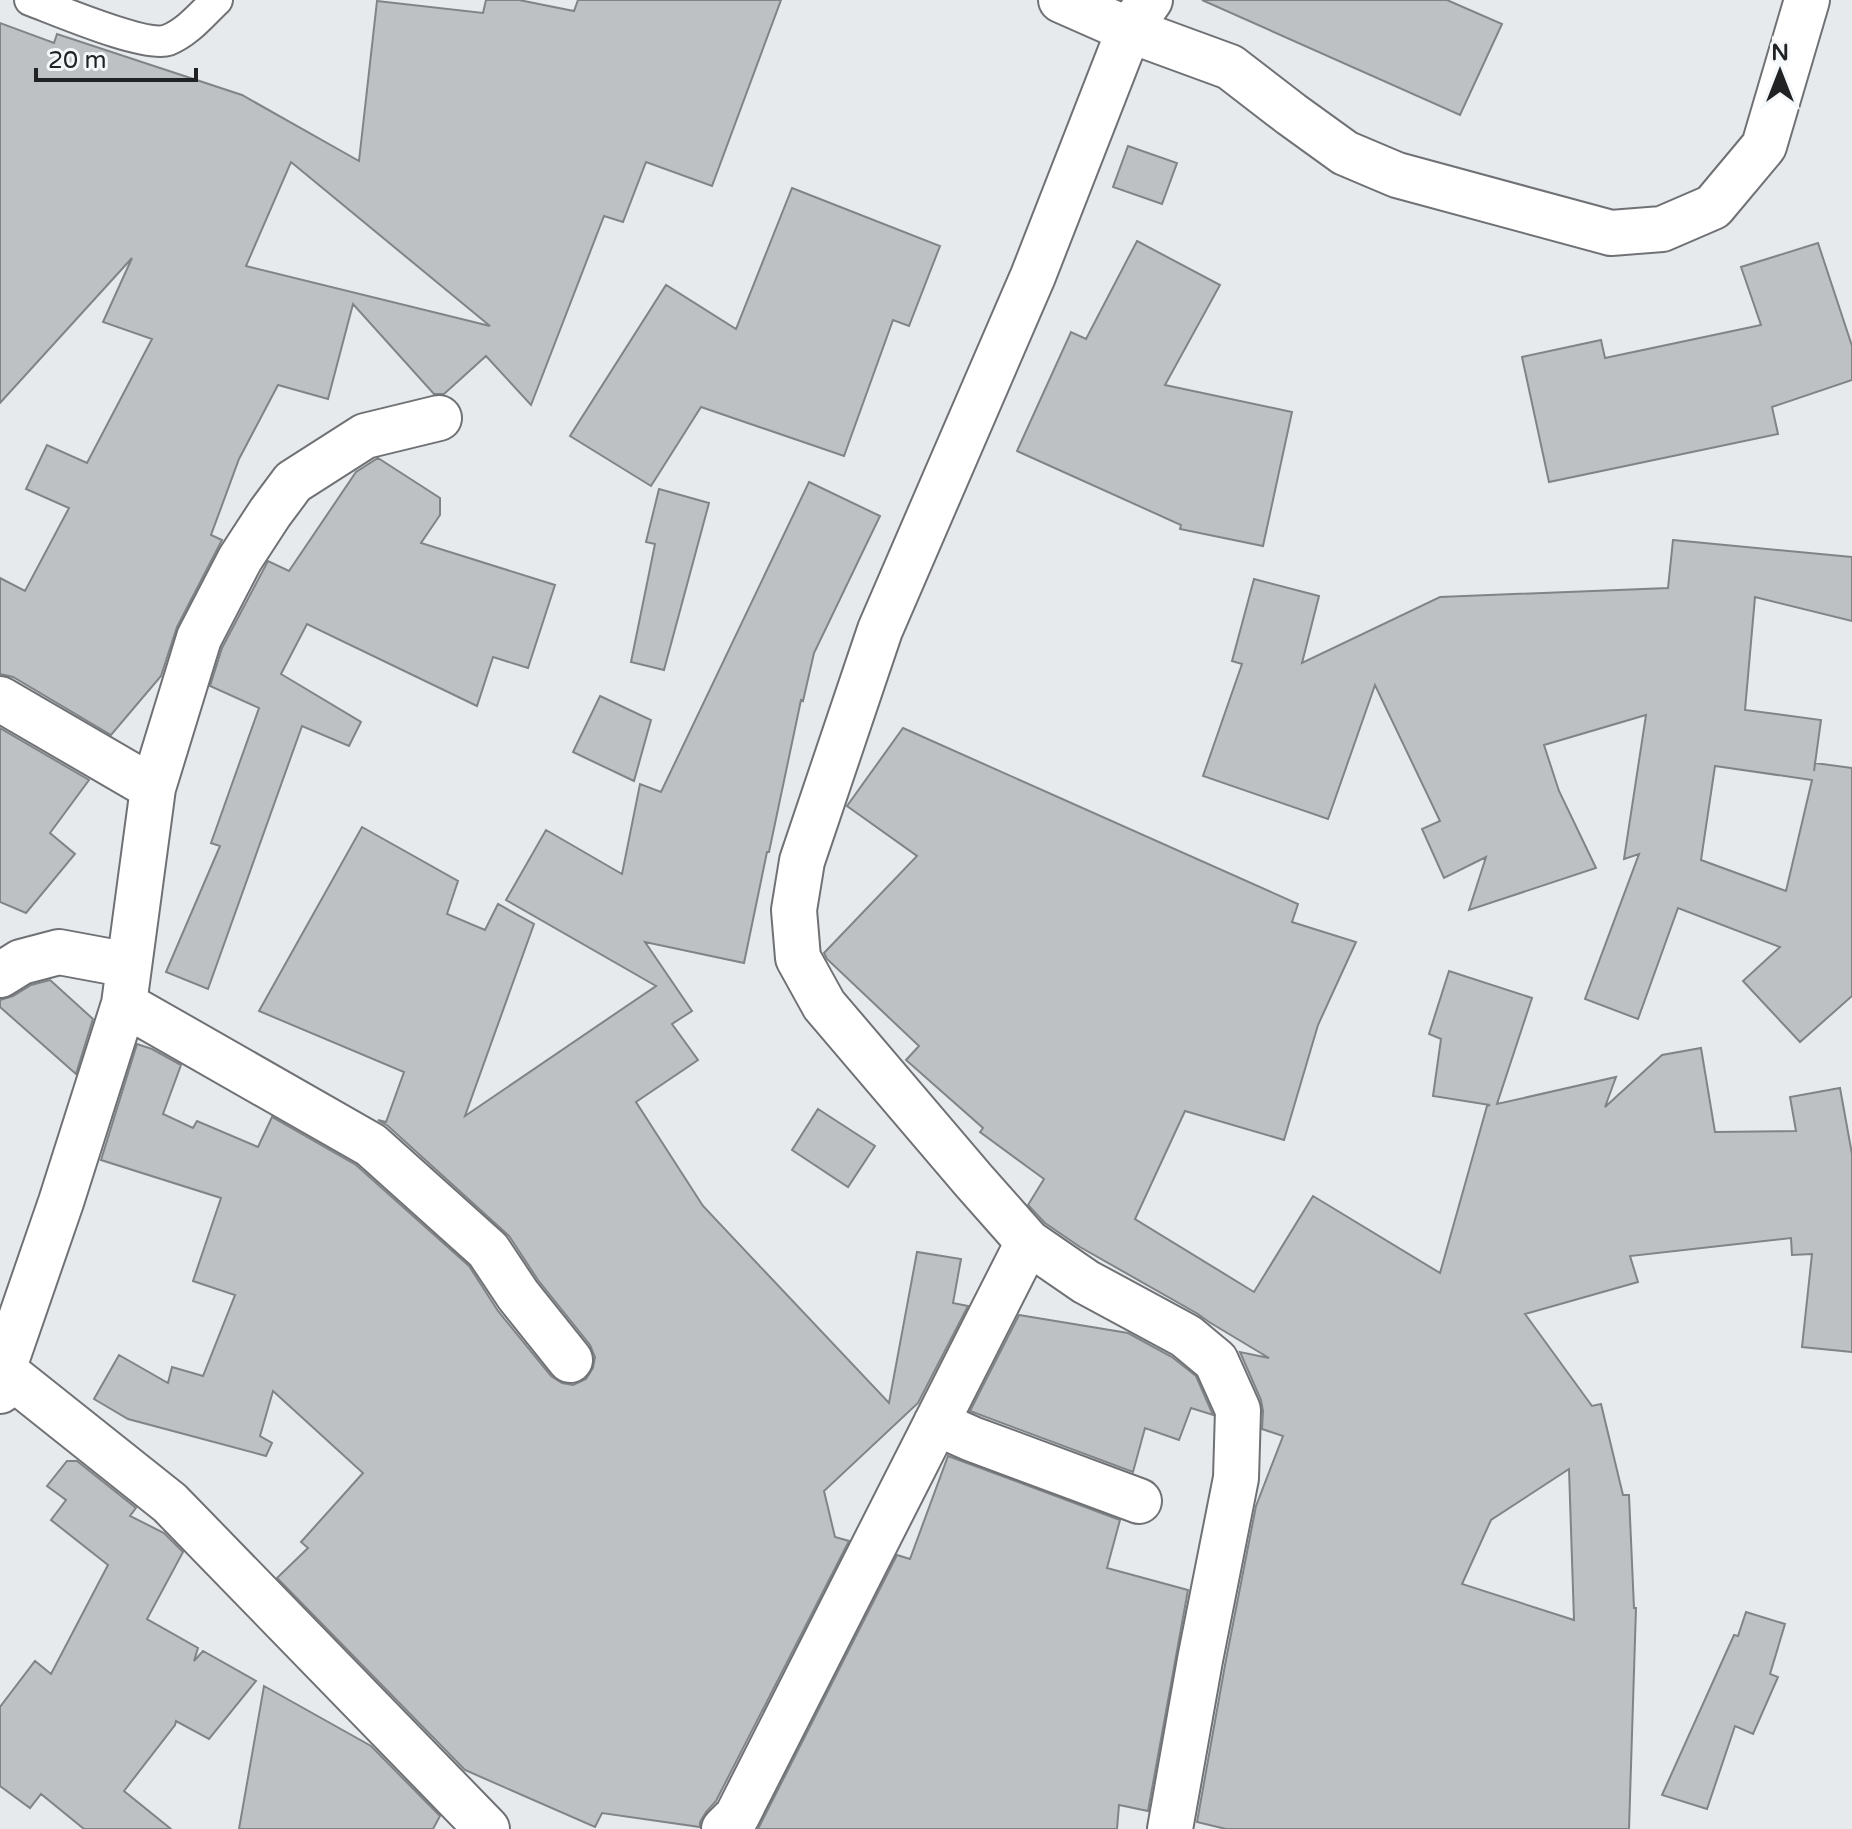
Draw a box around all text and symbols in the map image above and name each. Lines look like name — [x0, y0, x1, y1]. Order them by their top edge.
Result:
scale bar — [36, 32, 196, 82]
north arrow — [1740, 32, 1820, 112]
text: N — [1771, 40, 1789, 66]
text: 20 m — [48, 46, 106, 75]

